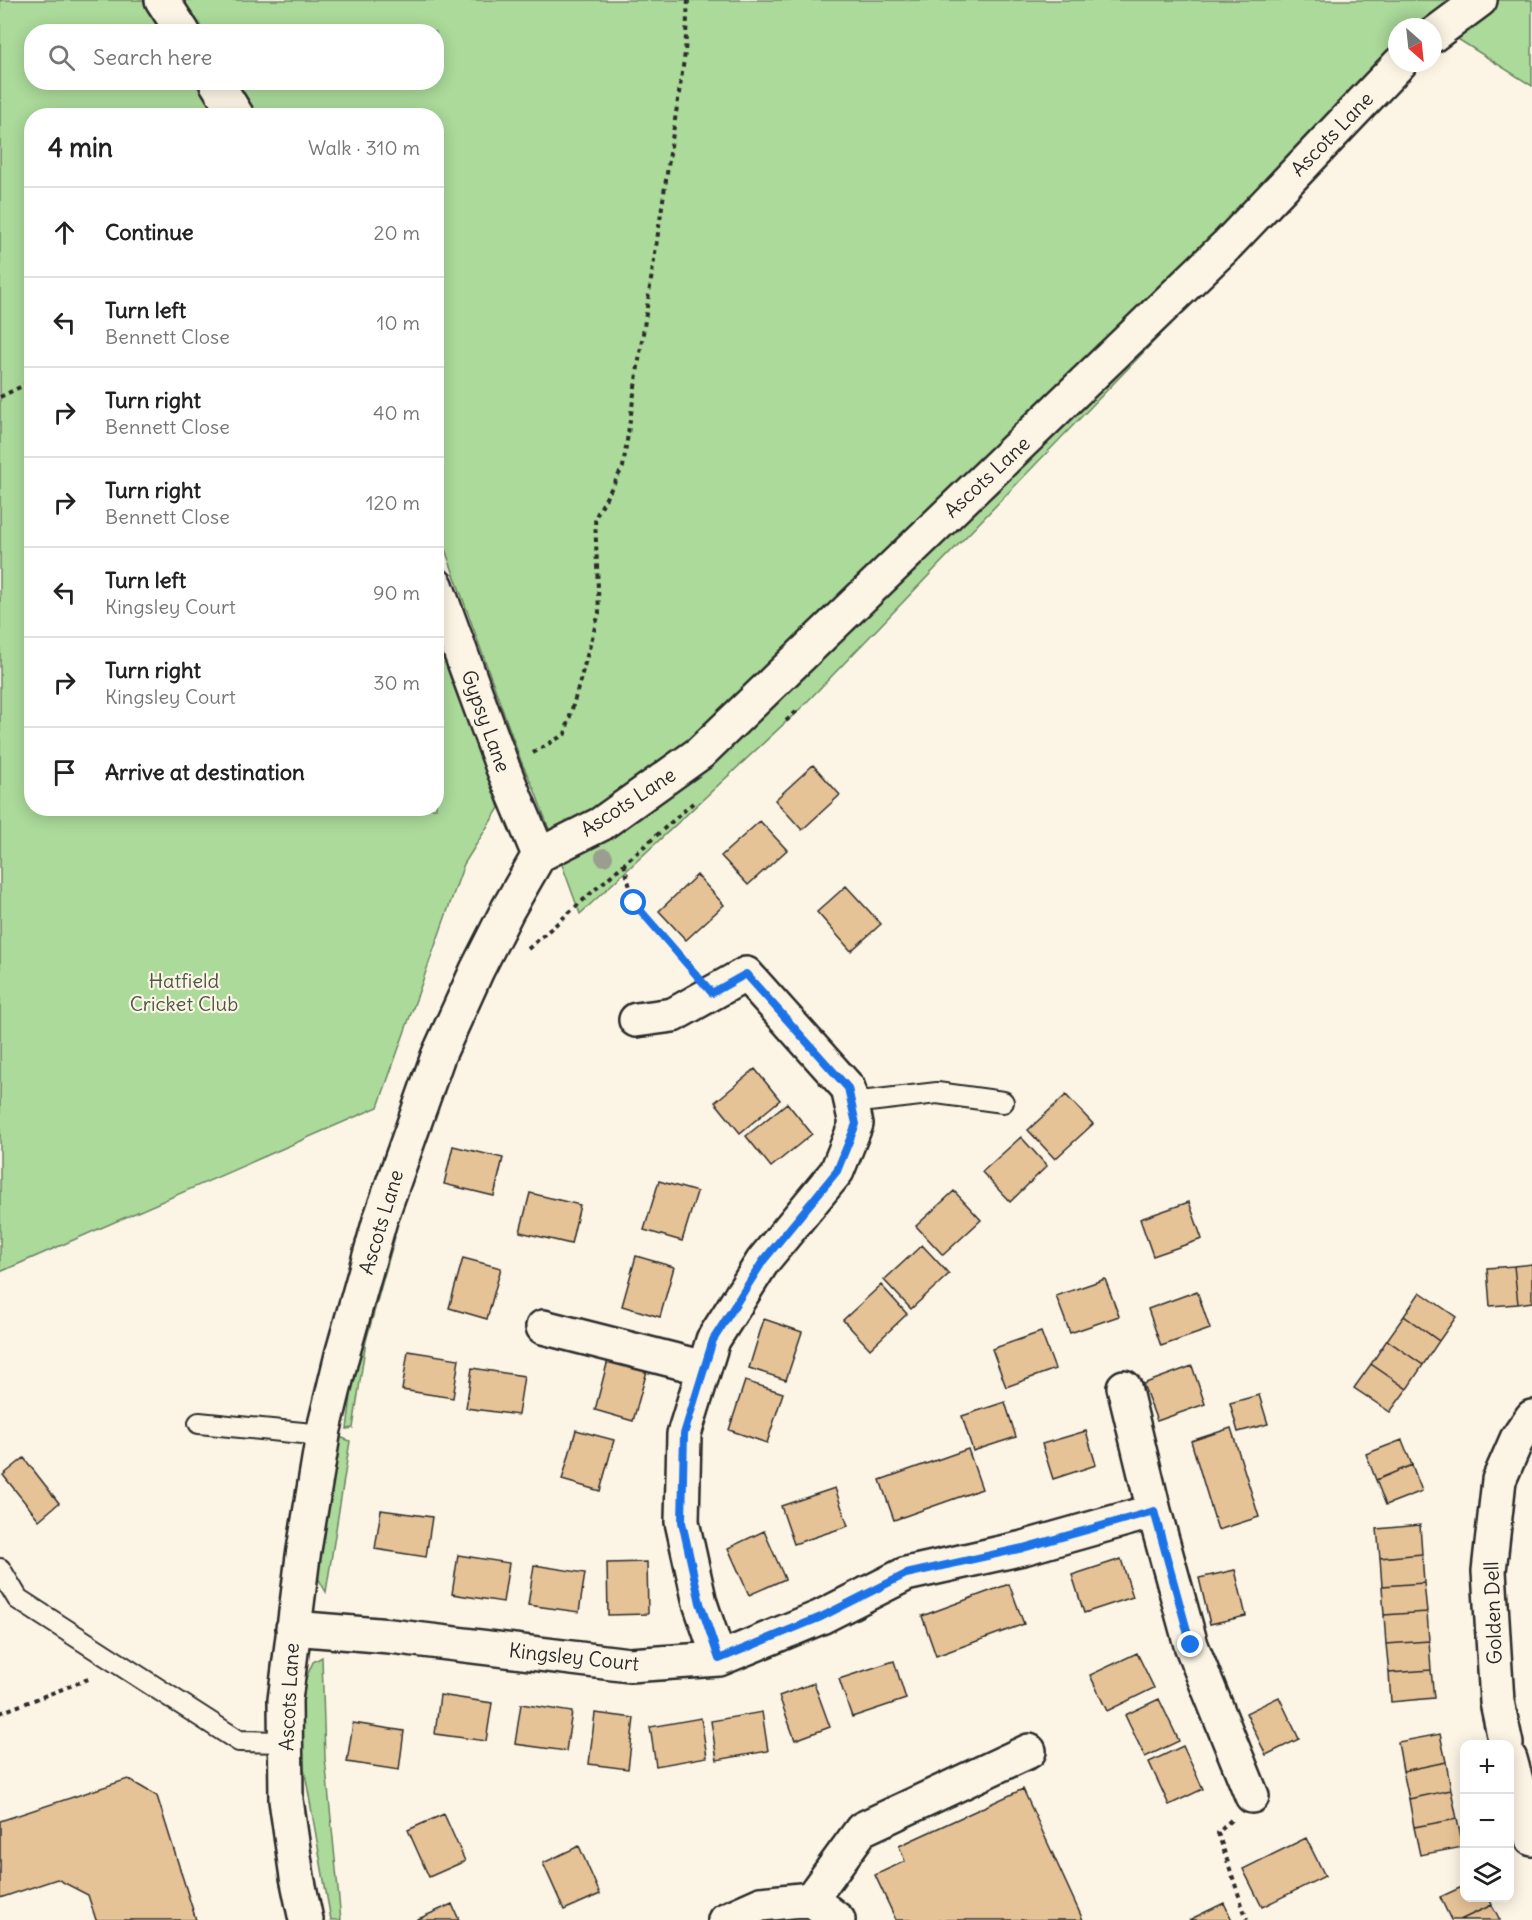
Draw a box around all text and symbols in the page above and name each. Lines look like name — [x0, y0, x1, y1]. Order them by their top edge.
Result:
north arrow — [1388, 18, 1442, 72]
search box — [24, 24, 444, 90]
icon: search — [45, 41, 78, 74]
text: Search here — [93, 43, 212, 71]
street label: Ascots Lane — [1285, 86, 1378, 181]
text: 4 min — [48, 131, 113, 164]
text: Walk · 310 m — [308, 135, 420, 160]
icon: ahead — [48, 216, 81, 249]
text: Continue — [105, 218, 194, 246]
text: 20 m — [374, 220, 420, 245]
text: Turn left — [105, 296, 186, 324]
icon: left — [48, 306, 81, 339]
text: 10 m — [377, 310, 420, 335]
text: Bennett Close — [105, 324, 230, 349]
text: Turn right — [105, 386, 201, 414]
icon: right — [48, 396, 81, 429]
text: 40 m — [373, 400, 420, 425]
text: Bennett Close — [105, 414, 230, 439]
street label: Ascots Lane — [939, 431, 1035, 523]
text: Turn right — [105, 476, 201, 504]
icon: right — [48, 486, 81, 519]
text: 120 m — [366, 490, 420, 515]
text: Bennett Close — [105, 504, 230, 529]
text: Turn left — [105, 566, 186, 594]
icon: left — [48, 576, 81, 609]
text: 90 m — [373, 580, 420, 605]
text: Kingsley Court — [105, 594, 236, 619]
text: Turn right — [105, 656, 201, 684]
icon: right — [48, 666, 81, 699]
street label: Gypsy Lane — [456, 666, 517, 775]
text: 30 m — [373, 670, 420, 695]
text: Kingsley Court — [105, 684, 236, 709]
icon: arrive — [48, 756, 81, 789]
text: Arrive at destination — [105, 758, 305, 786]
street label: Ascots Lane — [576, 762, 680, 842]
route start — [620, 889, 646, 915]
park label: Hatfield Cricket Club — [130, 968, 238, 1016]
street label: Ascots Lane — [353, 1166, 408, 1277]
street label: Golden Dell — [1478, 1561, 1507, 1665]
route end — [1177, 1631, 1203, 1657]
street label: Kingsley Court — [508, 1637, 641, 1676]
street label: Ascots Lane — [273, 1642, 304, 1752]
map controls — [1460, 1740, 1514, 1902]
button: + — [1460, 1740, 1514, 1794]
button: − — [1460, 1794, 1514, 1848]
button: layers — [1460, 1848, 1514, 1902]

